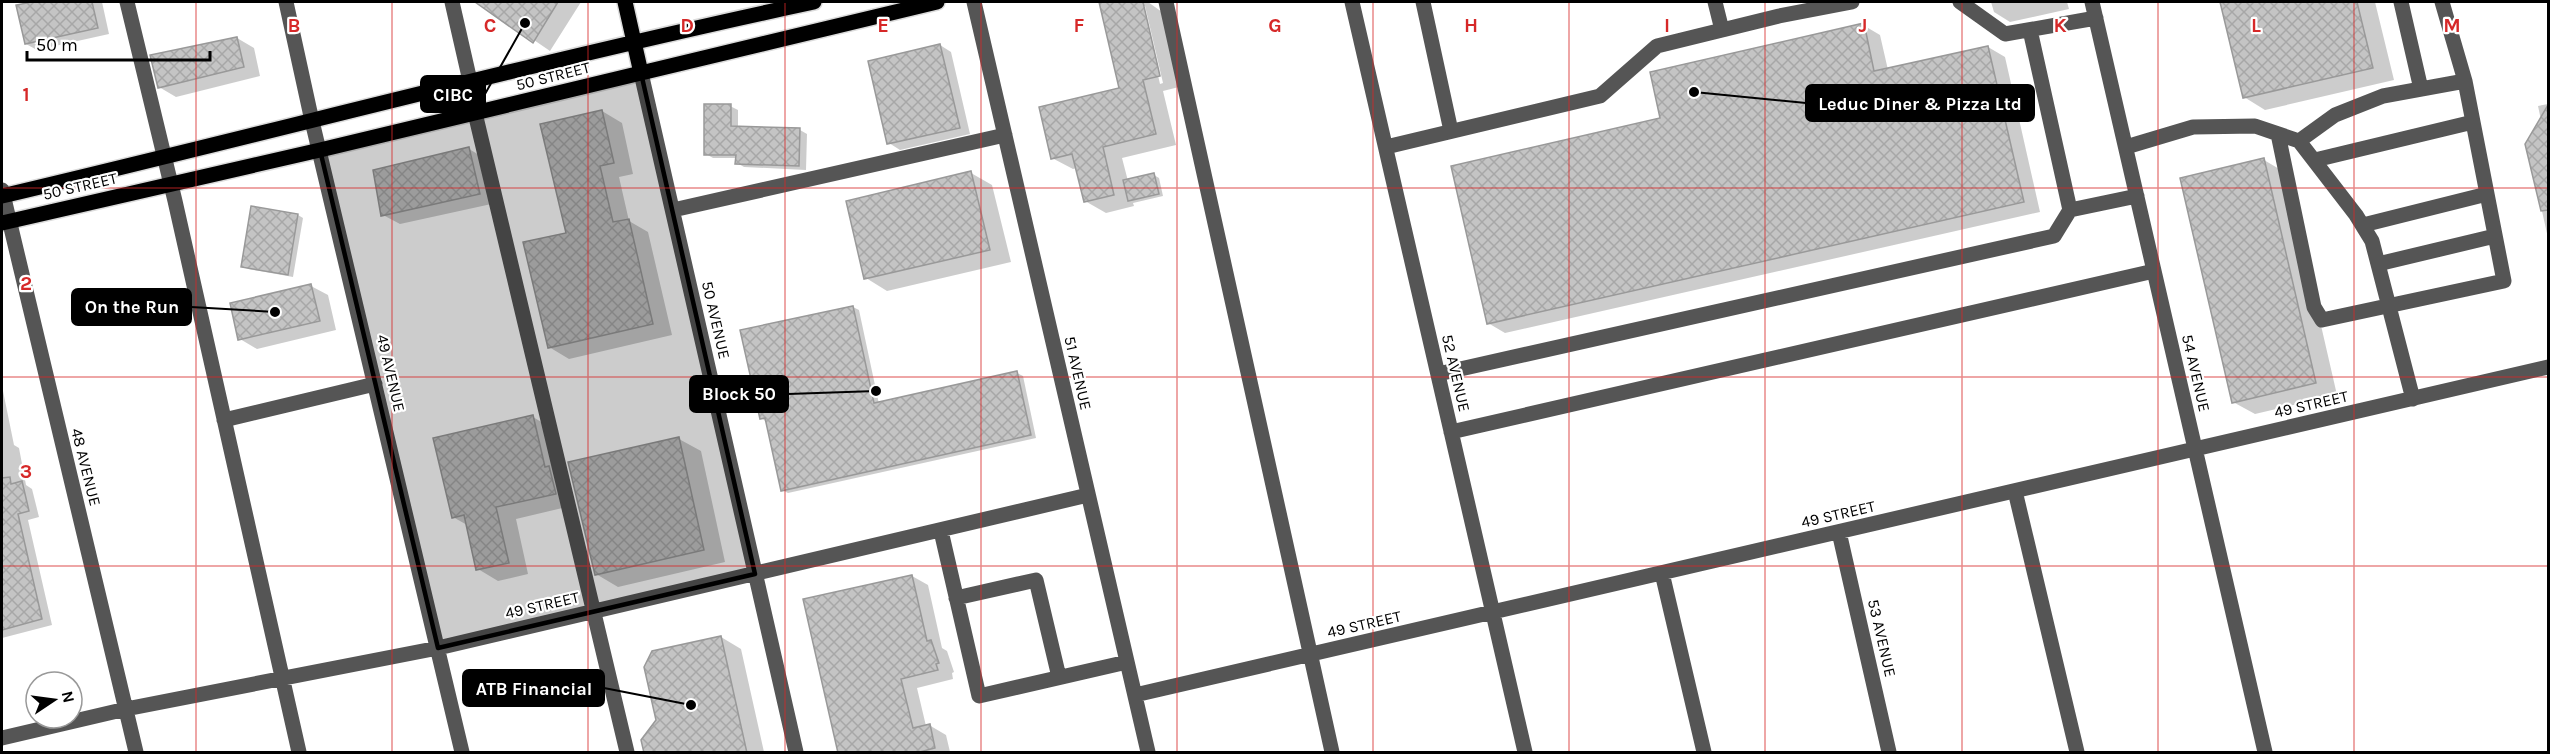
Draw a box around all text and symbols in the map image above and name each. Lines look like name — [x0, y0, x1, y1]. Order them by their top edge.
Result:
text: B — [288, 14, 300, 37]
text: C — [484, 14, 496, 37]
text: D — [680, 14, 694, 37]
text: E — [877, 14, 889, 37]
text: F — [1074, 14, 1085, 37]
text: G — [1268, 14, 1282, 37]
text: H — [1464, 14, 1478, 37]
text: I — [1664, 14, 1670, 37]
text: J — [1859, 14, 1867, 37]
text: K — [2053, 14, 2067, 37]
text: L — [2251, 14, 2261, 37]
text: M — [2443, 14, 2461, 37]
scale bar — [27, 24, 210, 62]
text: 50 m — [36, 34, 78, 56]
street label: 50 STREET — [514, 58, 592, 94]
callout: CIBC — [421, 76, 485, 112]
text: 1 — [22, 83, 30, 106]
text: CIBC — [433, 84, 473, 106]
callout: Leduc Diner & Pizza Ltd — [1806, 85, 2034, 121]
text: Leduc Diner & Pizza Ltd — [1818, 93, 2022, 115]
street label: 50 STREET — [41, 168, 119, 204]
text: 2 — [20, 272, 32, 295]
street label: 50 AVENUE — [698, 279, 734, 361]
callout: On the Run — [72, 289, 191, 325]
text: On the Run — [85, 296, 179, 318]
street label: 49 AVENUE — [373, 332, 409, 414]
street label: 52 AVENUE — [1438, 332, 1474, 414]
street label: 54 AVENUE — [2178, 332, 2214, 414]
street label: 51 AVENUE — [1060, 334, 1096, 412]
callout: Block 50 — [690, 376, 788, 412]
text: Block 50 — [702, 383, 776, 405]
street label: 49 STREET — [2272, 386, 2350, 422]
street label: 48 AVENUE — [67, 426, 105, 508]
text: 3 — [20, 460, 32, 483]
street label: 49 STREET — [1799, 496, 1877, 532]
street label: 49 STREET — [503, 587, 581, 623]
street label: 53 AVENUE — [1864, 597, 1900, 679]
street label: 49 STREET — [1325, 606, 1403, 642]
north arrow — [24, 670, 84, 730]
callout: ATB Financial — [463, 670, 604, 706]
text: ATB Financial — [476, 678, 592, 700]
text: N — [58, 689, 79, 704]

